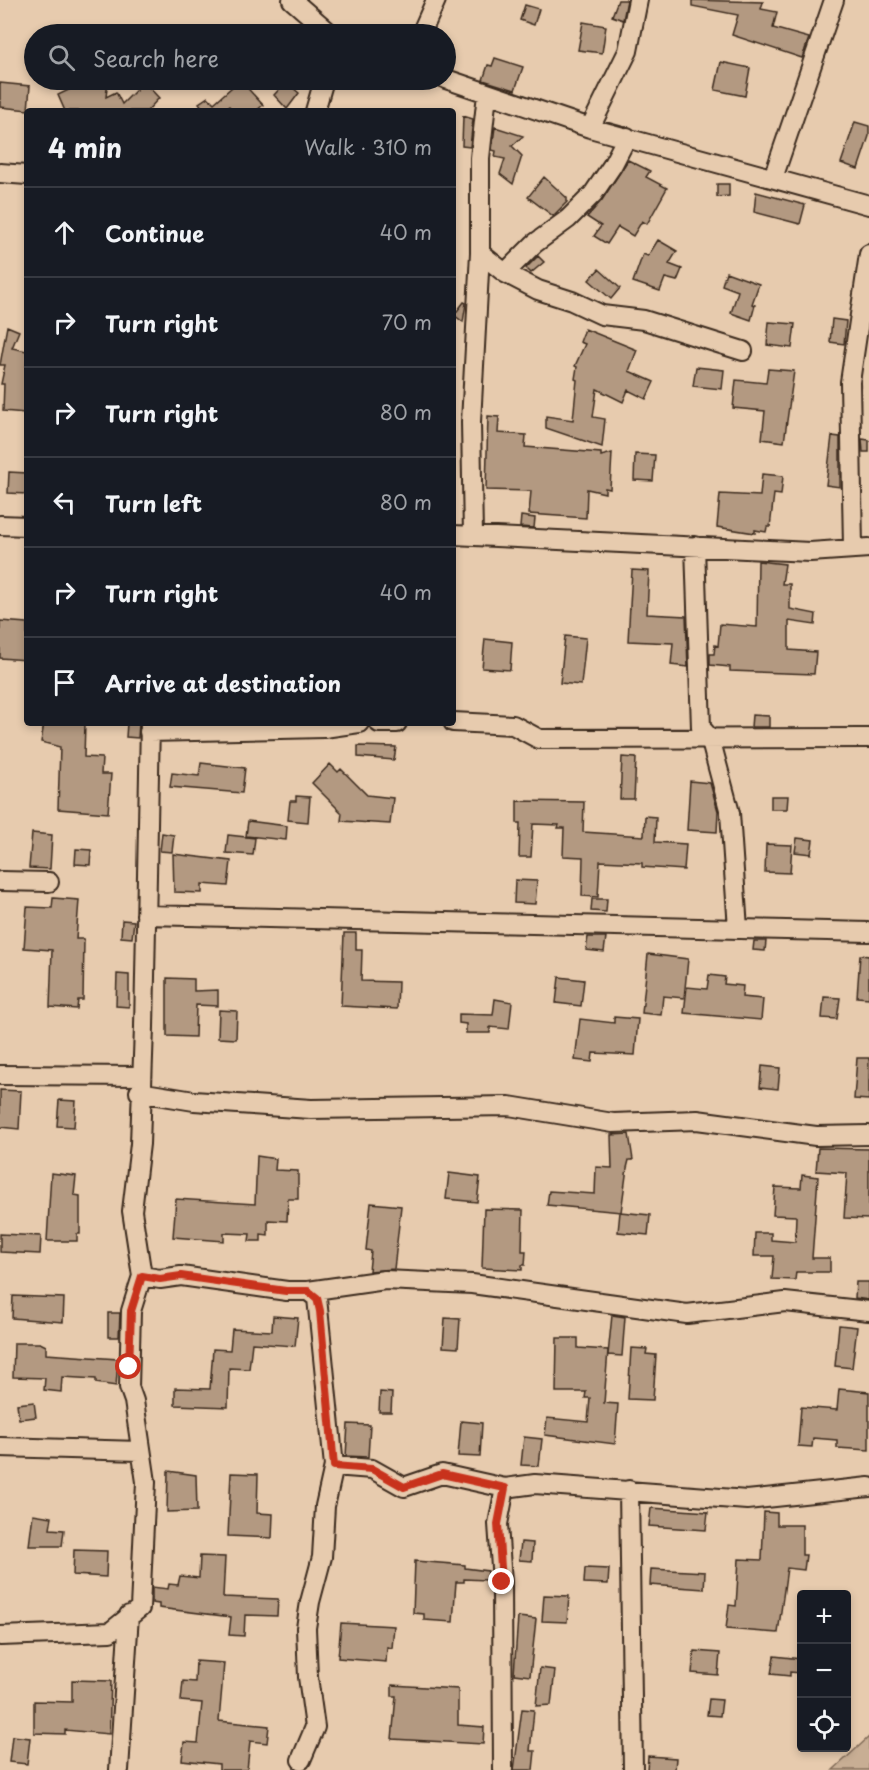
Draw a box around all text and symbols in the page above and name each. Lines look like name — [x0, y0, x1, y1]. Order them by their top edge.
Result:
search box — [24, 24, 456, 90]
icon: search — [45, 41, 78, 74]
text: Search here — [93, 41, 219, 74]
text: 4 min — [48, 128, 122, 167]
text: Walk · 310 m — [304, 132, 432, 162]
icon: ahead — [48, 216, 81, 249]
text: Continue — [105, 216, 204, 249]
text: 40 m — [380, 217, 432, 247]
icon: right — [48, 306, 81, 339]
text: Turn right — [105, 306, 218, 339]
text: 70 m — [382, 307, 432, 337]
icon: right — [48, 396, 81, 429]
text: Turn right — [105, 396, 218, 429]
text: 80 m — [380, 397, 432, 427]
icon: left — [48, 486, 81, 519]
text: Turn left — [105, 486, 202, 519]
text: 80 m — [380, 487, 432, 517]
icon: right — [48, 576, 81, 609]
text: Turn right — [105, 576, 218, 609]
text: 40 m — [380, 577, 432, 607]
icon: arrive — [48, 666, 81, 699]
text: Arrive at destination — [105, 666, 341, 699]
route start — [115, 1353, 141, 1379]
route end — [488, 1568, 514, 1594]
map controls — [797, 1590, 851, 1752]
button: + — [797, 1590, 851, 1644]
button: − — [797, 1644, 851, 1698]
button: locate — [797, 1698, 851, 1752]

